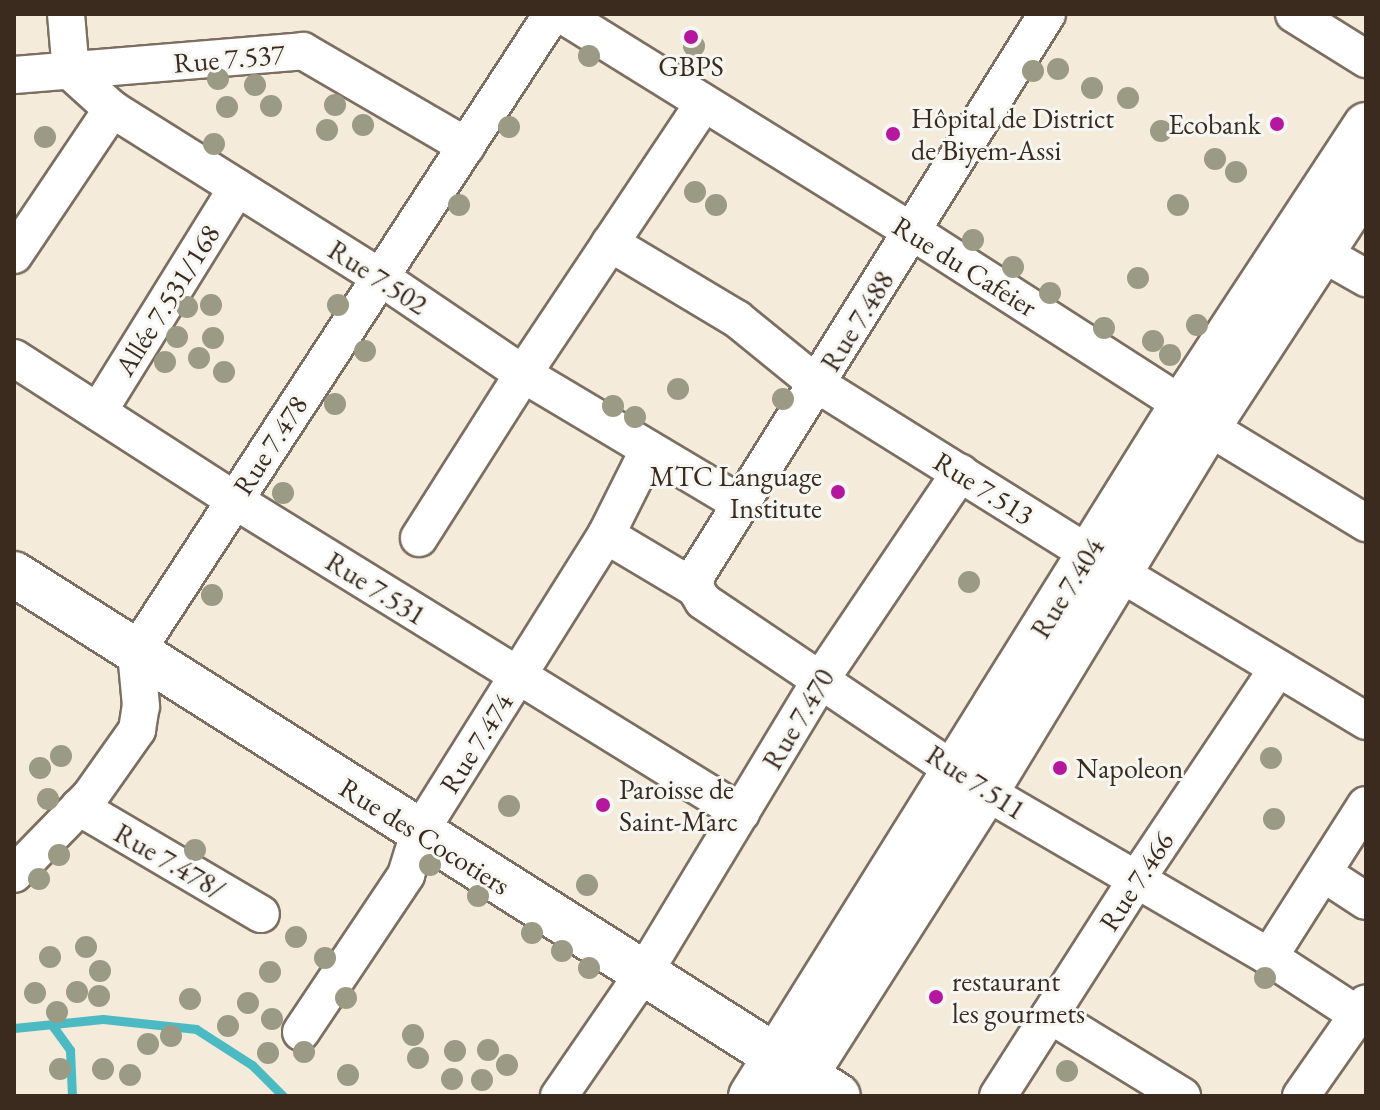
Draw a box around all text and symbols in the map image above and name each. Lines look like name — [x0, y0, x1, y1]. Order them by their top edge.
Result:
marker: GBPS — [682, 28, 700, 46]
street label: Rue 7.537 — [172, 36, 286, 80]
place label: GBPS — [658, 49, 724, 83]
place label: Hôpital de District de Biyem-Assi — [911, 101, 1114, 167]
place label: Ecobank — [1168, 107, 1261, 141]
marker: Ecobank — [1268, 115, 1286, 133]
marker: Hôpital de District de Biyem-Assi — [882, 123, 904, 145]
street label: Rue du Cafeier — [887, 209, 1043, 323]
street label: Allée 7.531/168 — [107, 218, 227, 382]
street label: Rue 7.502 — [322, 233, 434, 321]
street label: Rue 7.488 — [813, 265, 901, 377]
street label: Rue 7.478 — [226, 389, 314, 501]
street label: Rue 7.513 — [928, 444, 1040, 532]
place label: MTC Language Institute — [650, 459, 822, 525]
marker: MTC Language Institute — [829, 483, 847, 501]
street label: Rue 7.404 — [1023, 532, 1111, 644]
street label: Rue 7.531 — [320, 544, 432, 632]
street label: Rue 7.470 — [755, 663, 841, 775]
street label: Rue 7.474 — [432, 687, 520, 799]
street label: Rue 7.511 — [920, 738, 1032, 826]
place label: Napoleon — [1076, 751, 1183, 785]
marker: Napoleon — [1051, 759, 1069, 777]
street label: Rue des Cocotiers — [334, 770, 516, 902]
place label: Paroisse de Saint-Marc — [619, 772, 738, 838]
marker: Paroisse de Saint-Marc — [594, 796, 612, 814]
street label: Rue 7.478/ — [109, 816, 231, 906]
street label: Rue 7.466 — [1092, 825, 1180, 937]
place label: restaurant les gourmets — [952, 964, 1085, 1030]
marker: restaurant les gourmets — [927, 988, 945, 1006]

